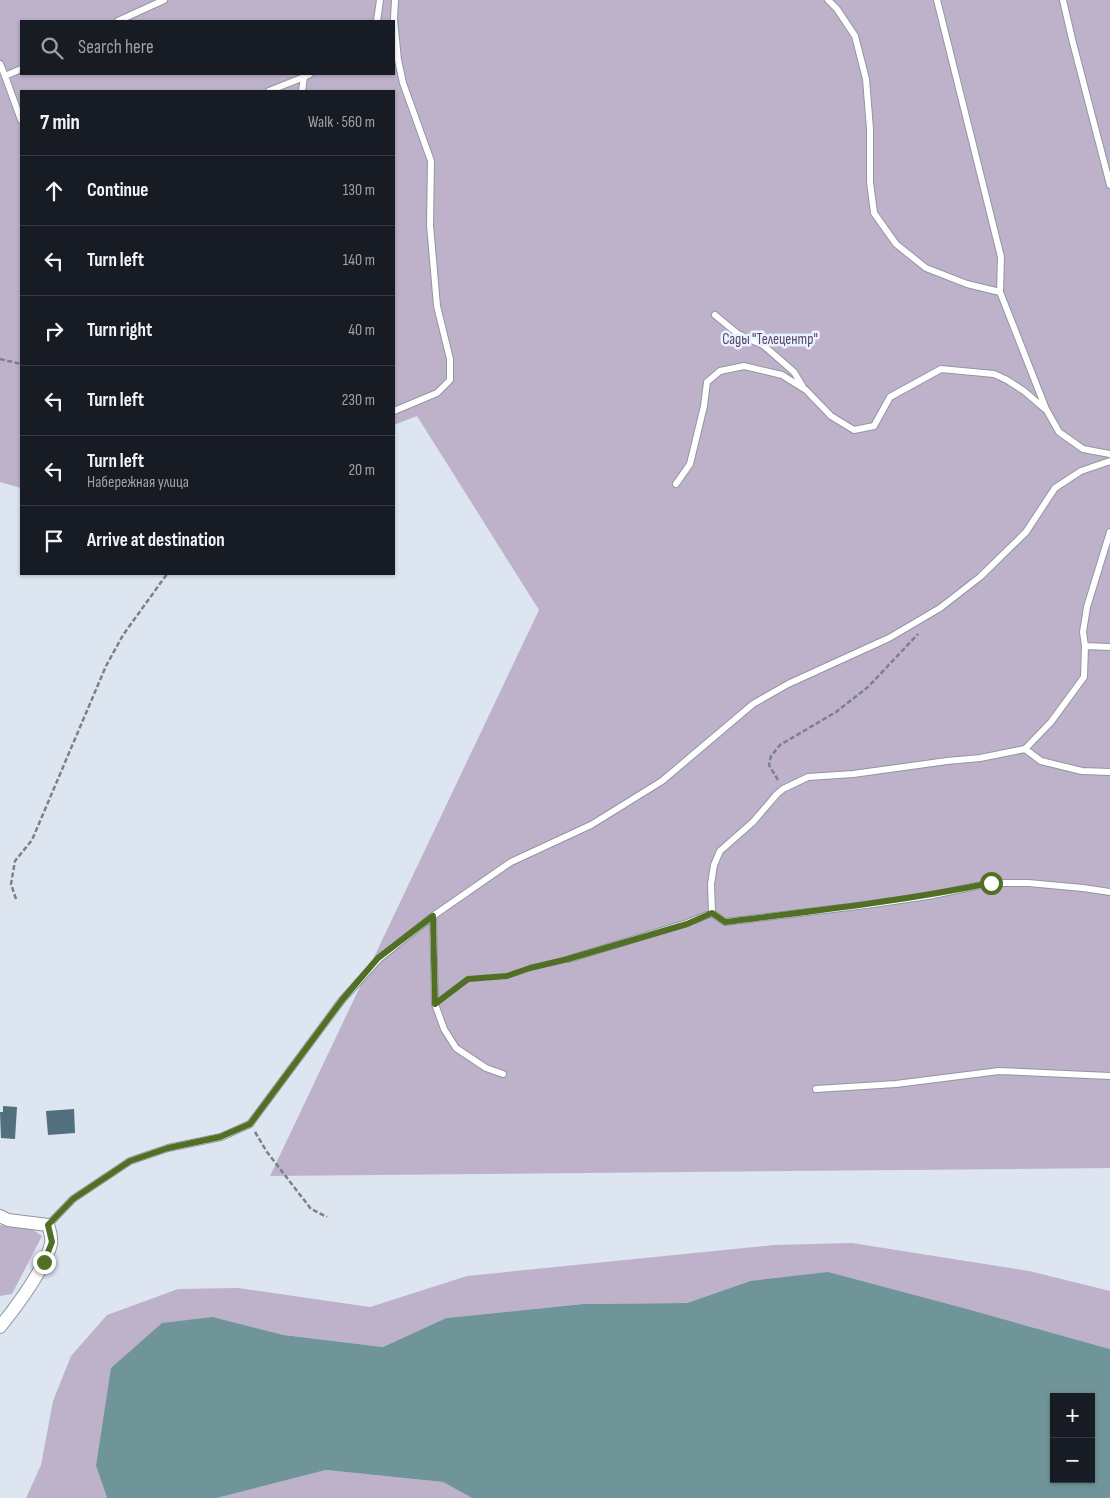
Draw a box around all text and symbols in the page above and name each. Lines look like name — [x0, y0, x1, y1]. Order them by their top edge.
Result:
search box — [20, 20, 395, 75]
icon: search — [38, 34, 66, 62]
text: Search here — [78, 36, 154, 59]
text: 7 min — [40, 110, 80, 135]
text: Walk · 560 m — [308, 113, 375, 132]
icon: ahead — [40, 177, 68, 205]
text: Continue — [87, 179, 148, 202]
text: 130 m — [343, 181, 375, 200]
icon: left — [40, 247, 68, 275]
text: Turn left — [87, 249, 144, 272]
text: 140 m — [343, 251, 375, 270]
icon: right — [40, 317, 68, 345]
text: Turn right — [87, 319, 152, 342]
text: 40 m — [348, 321, 375, 340]
park label: Сады "Телецентр" — [722, 330, 818, 349]
icon: left — [40, 387, 68, 415]
text: Turn left — [87, 389, 144, 412]
text: 230 m — [342, 391, 375, 410]
text: Turn left — [87, 450, 144, 473]
icon: left — [40, 457, 68, 485]
text: 20 m — [348, 461, 375, 480]
text: Набережная улица — [87, 473, 189, 492]
icon: arrive — [40, 527, 68, 555]
text: Arrive at destination — [87, 529, 225, 552]
route start — [980, 872, 1003, 895]
route end — [33, 1251, 56, 1274]
map controls — [1050, 1393, 1095, 1483]
button: + — [1050, 1393, 1095, 1438]
button: − — [1050, 1438, 1095, 1483]

